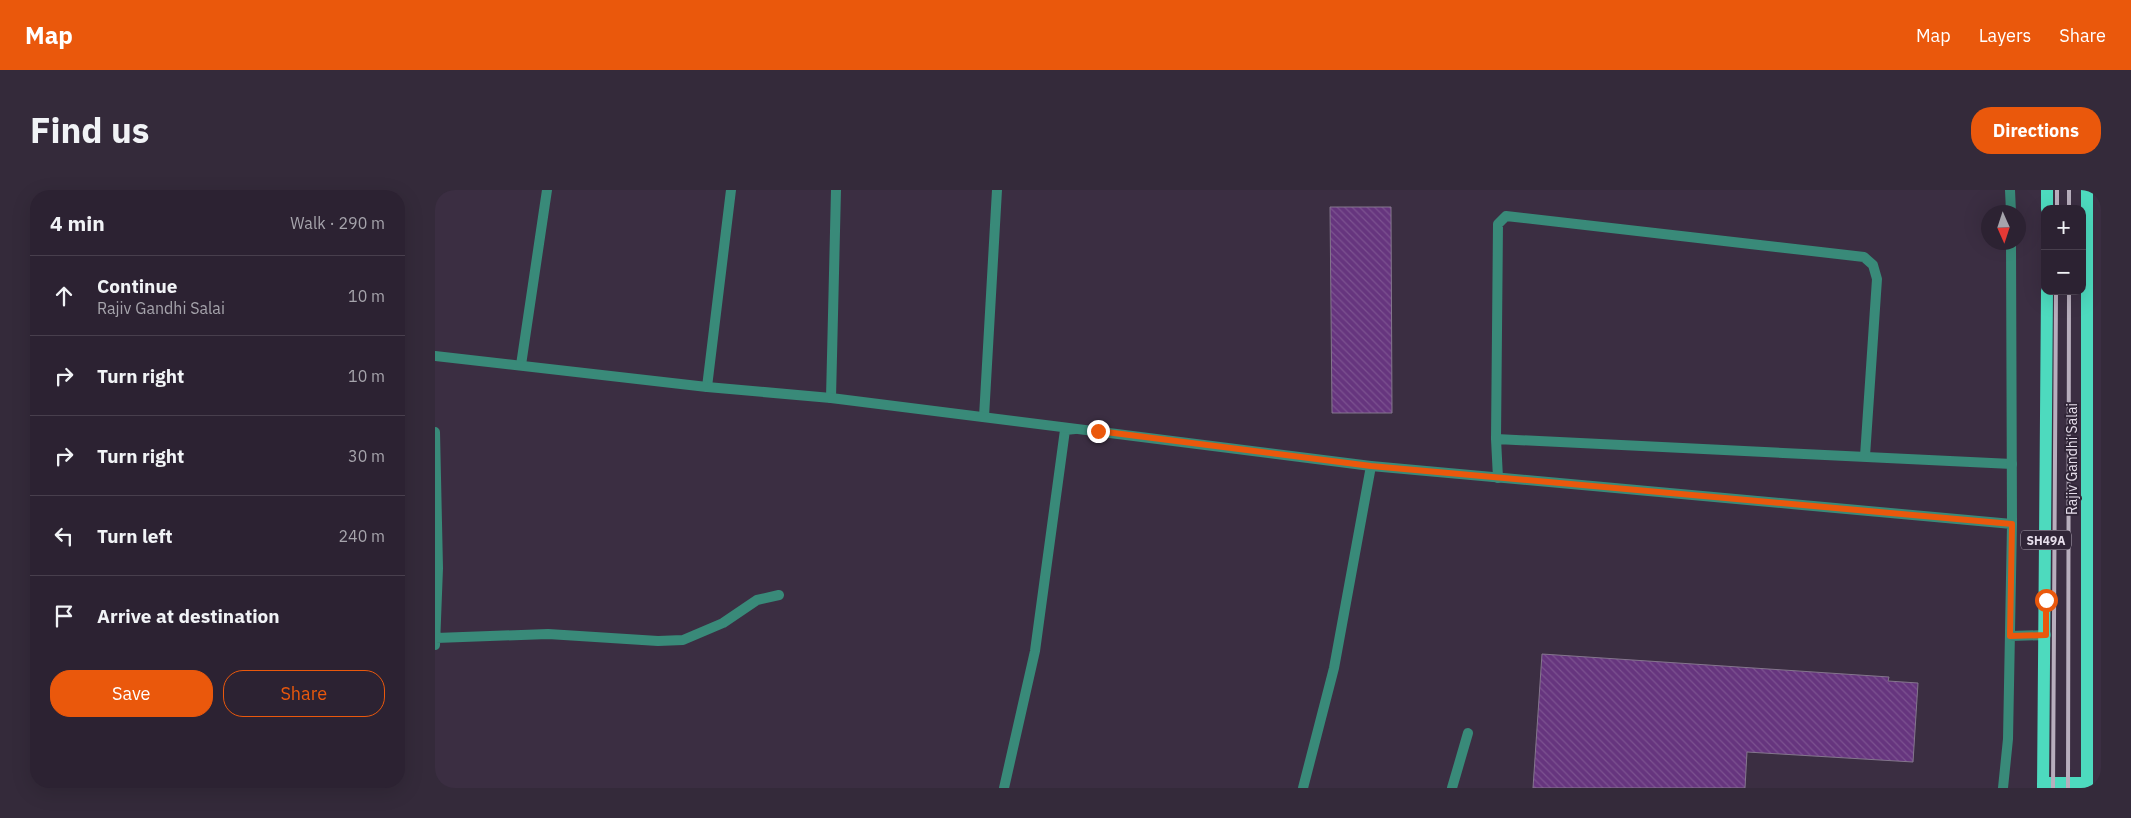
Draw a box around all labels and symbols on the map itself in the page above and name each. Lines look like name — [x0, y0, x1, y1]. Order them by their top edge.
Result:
north arrow — [1981, 205, 2026, 250]
street label: Rajiv Gandhi Salai — [2063, 403, 2081, 515]
route end — [1087, 420, 1110, 443]
road number: SH49A — [2021, 530, 2071, 550]
route start — [2035, 589, 2058, 612]

